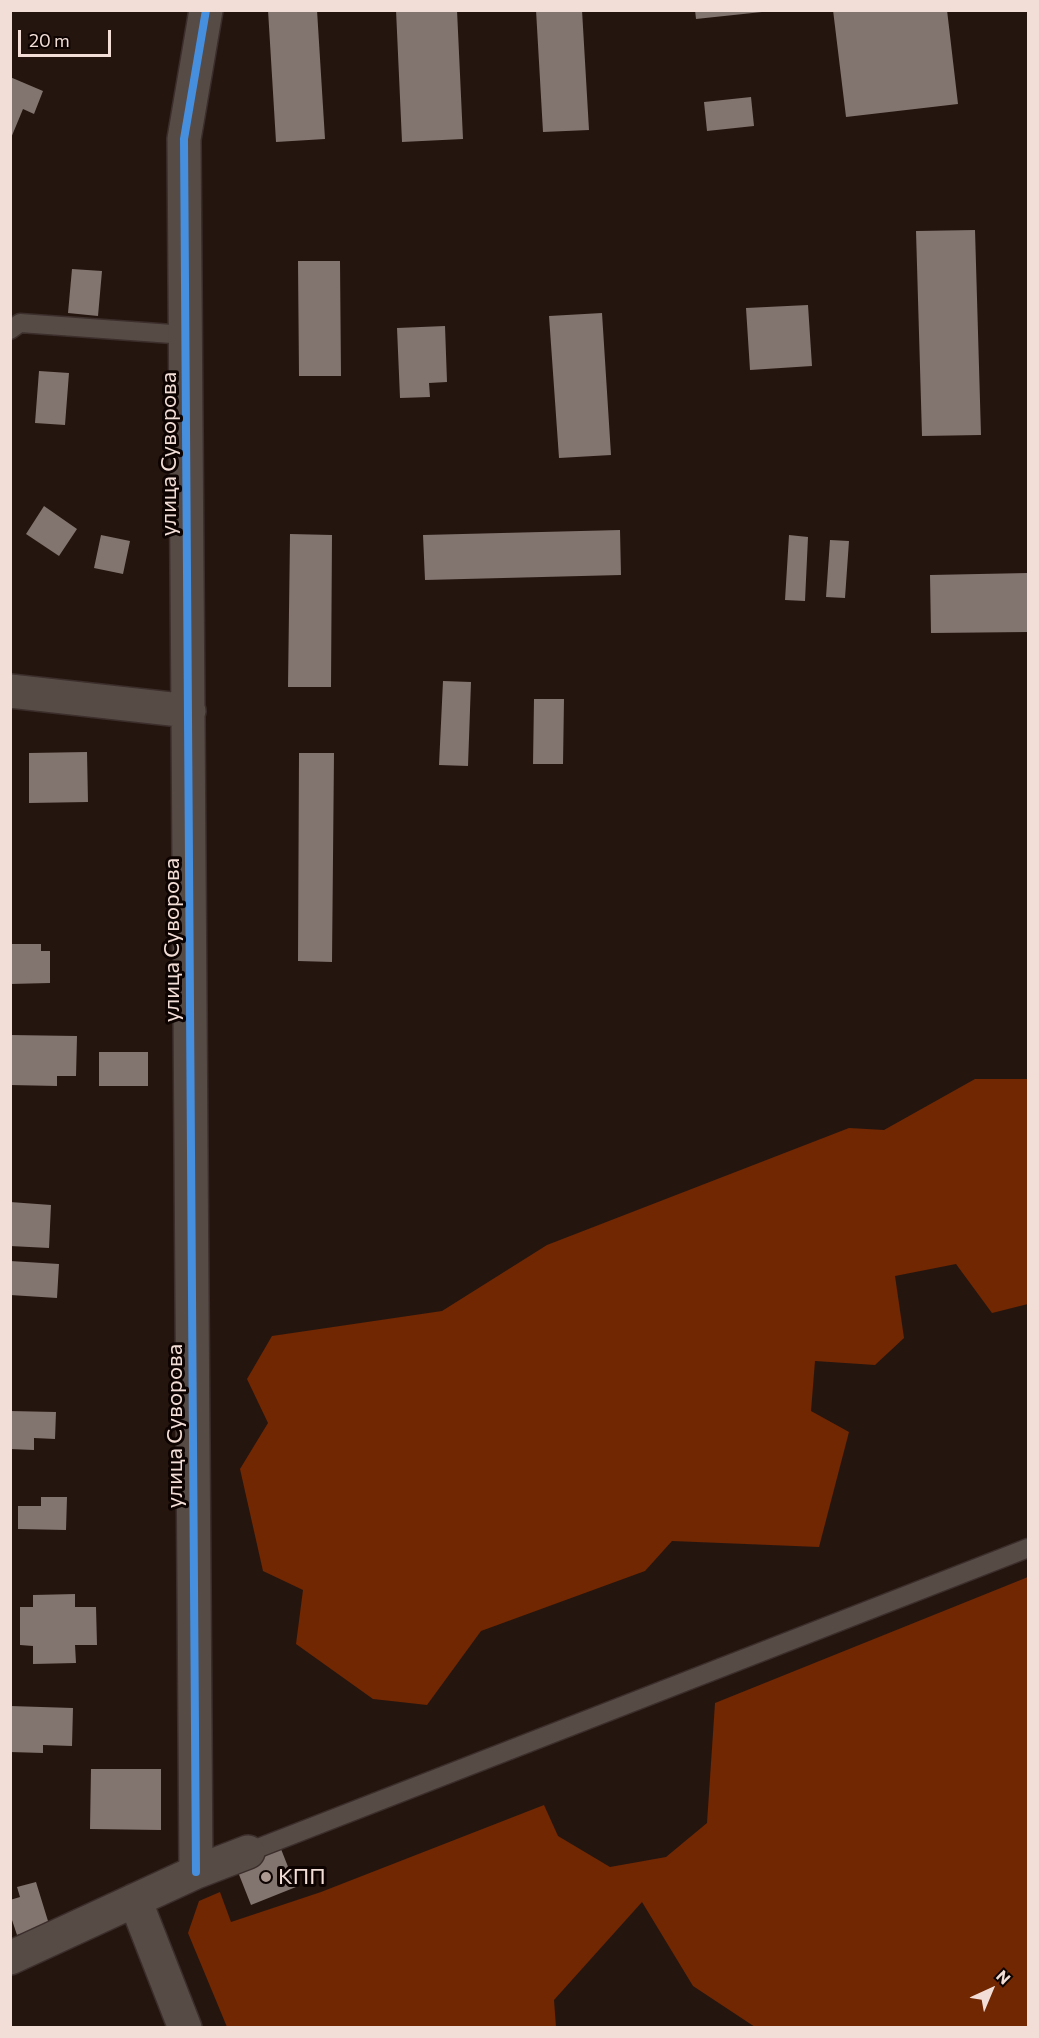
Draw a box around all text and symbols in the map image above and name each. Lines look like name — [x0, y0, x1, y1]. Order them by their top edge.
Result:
scale bar — [21, 18, 114, 56]
text: 20 m — [29, 29, 70, 51]
street label: улица Суворова — [156, 372, 182, 536]
street label: улица Суворова — [159, 858, 185, 1022]
street label: улица Суворова — [162, 1344, 188, 1508]
place label: КПП — [278, 1864, 326, 1890]
marker: КПП — [259, 1870, 273, 1884]
north arrow — [961, 1960, 1021, 2020]
text: N — [993, 1966, 1015, 1988]

